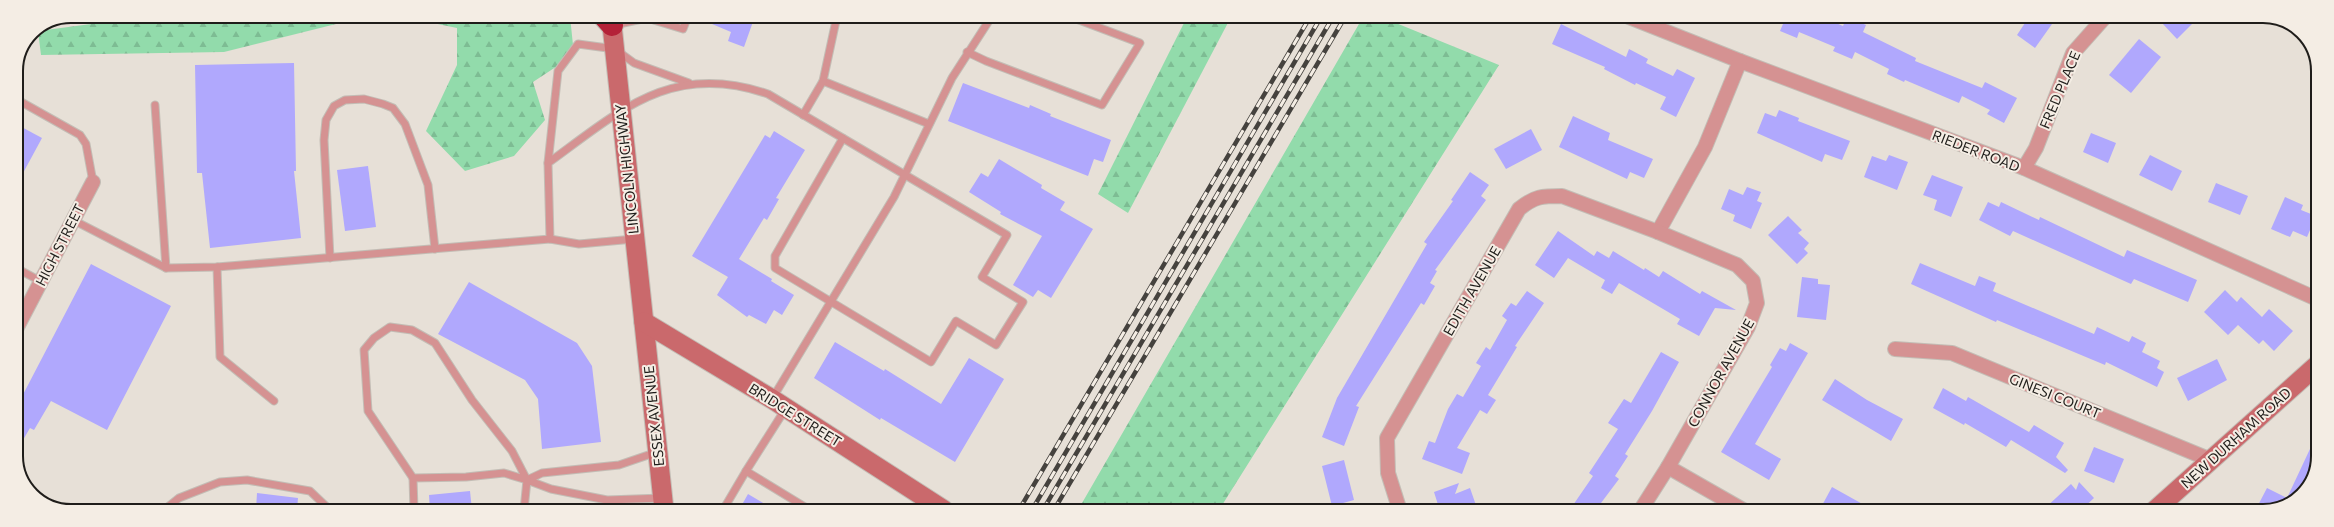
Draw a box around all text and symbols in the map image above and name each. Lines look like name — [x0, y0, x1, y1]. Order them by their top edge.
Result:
street label: FRED PLACE — [2036, 48, 2084, 131]
street label: LINCOLN HIGHWAY — [611, 103, 642, 235]
street label: RIEDER ROAD — [1930, 126, 2022, 175]
street label: HIGH STREET — [32, 201, 88, 289]
street label: EDITH AVENUE — [1439, 243, 1504, 338]
street label: CONNOR AVENUE — [1684, 316, 1757, 430]
street label: ESSEX AVENUE — [640, 365, 667, 467]
street label: GINESI COURT — [2007, 369, 2103, 422]
street label: BRIDGE STREET — [746, 379, 845, 450]
street label: NEW DURHAM ROAD — [2177, 384, 2294, 492]

